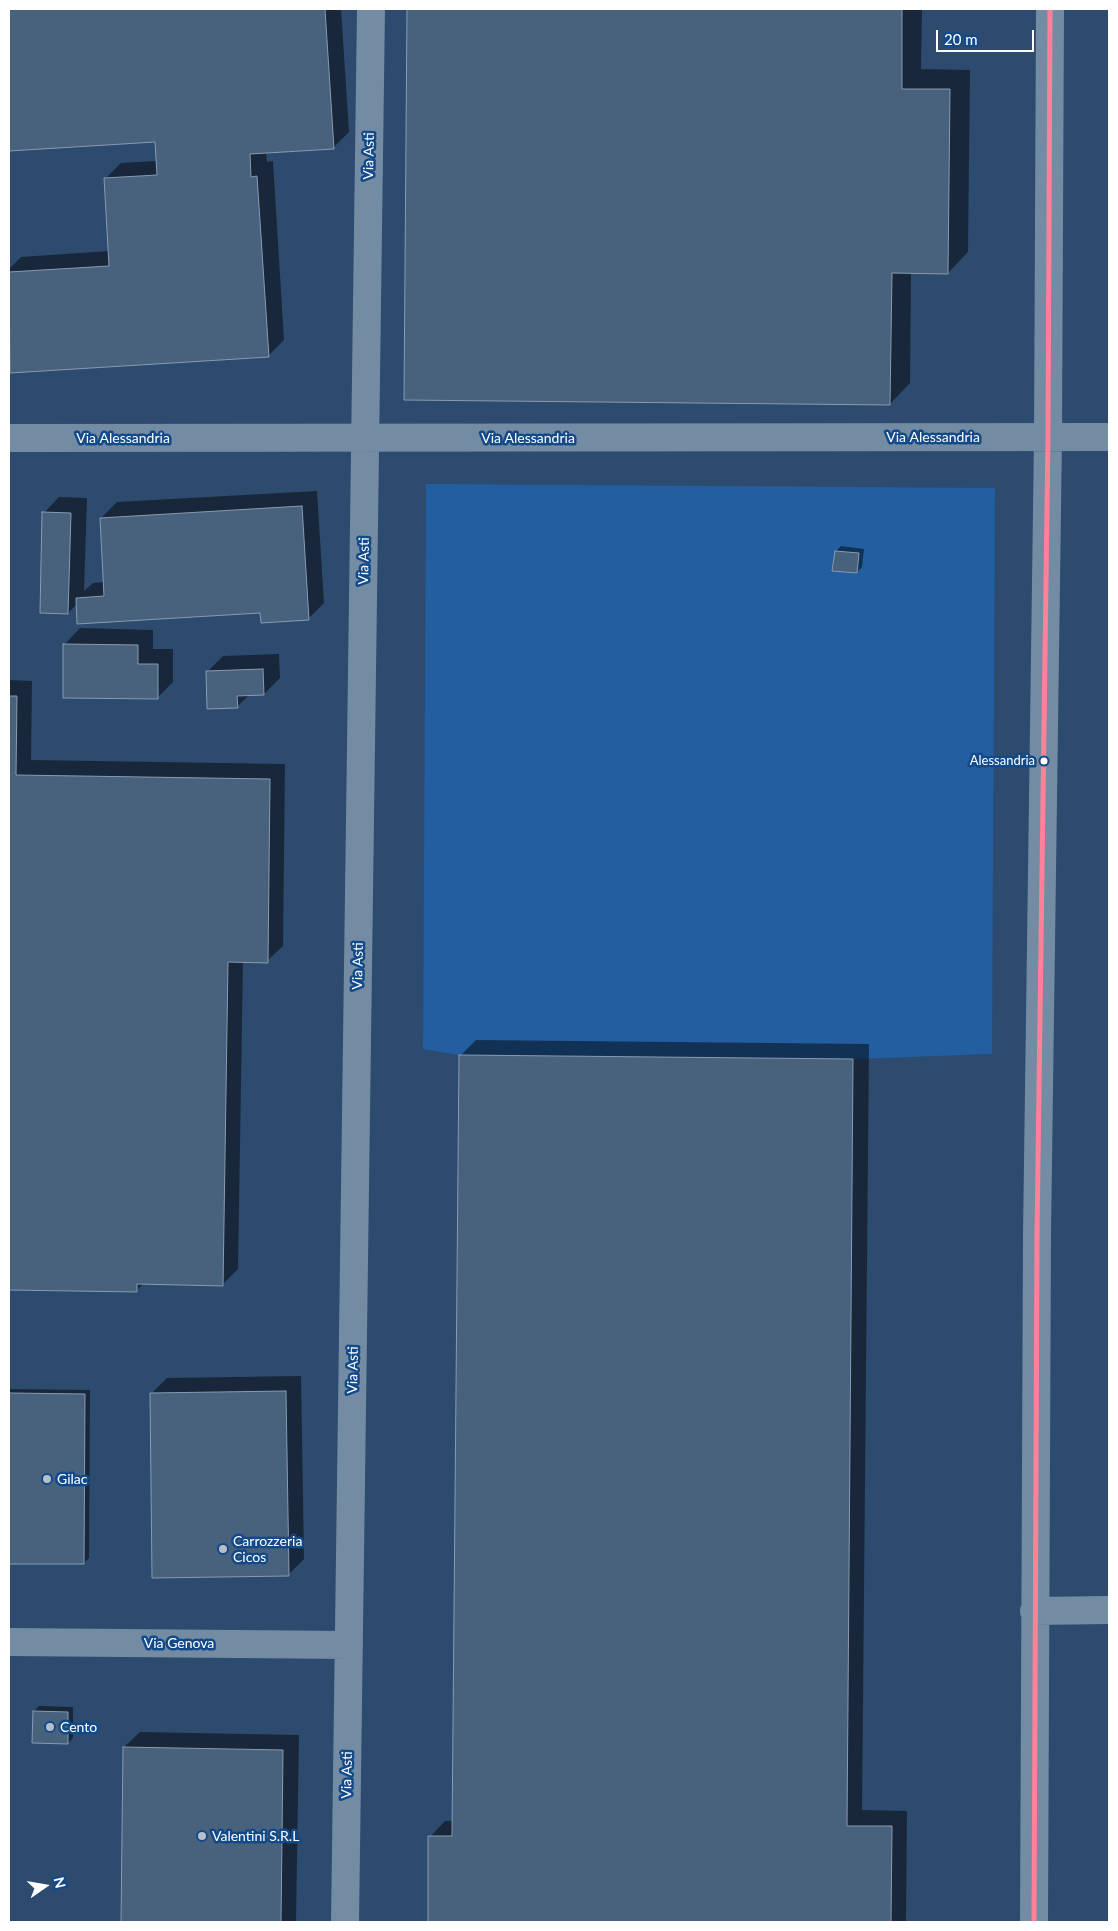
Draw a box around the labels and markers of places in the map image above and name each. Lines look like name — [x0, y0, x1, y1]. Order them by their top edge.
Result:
place label: Alessandria — [970, 753, 1035, 769]
marker: Alessandria — [1039, 756, 1049, 766]
place label: Gilac — [57, 1471, 87, 1487]
marker: Gilac — [41, 1473, 53, 1485]
place label: Carrozzeria Cicos — [233, 1533, 302, 1565]
marker: Carrozzeria Cicos — [217, 1543, 229, 1555]
place label: Cento — [60, 1719, 97, 1735]
marker: Cento — [44, 1721, 56, 1733]
place label: Valentini S.R.L — [212, 1828, 299, 1844]
marker: Valentini S.R.L — [196, 1830, 208, 1842]

